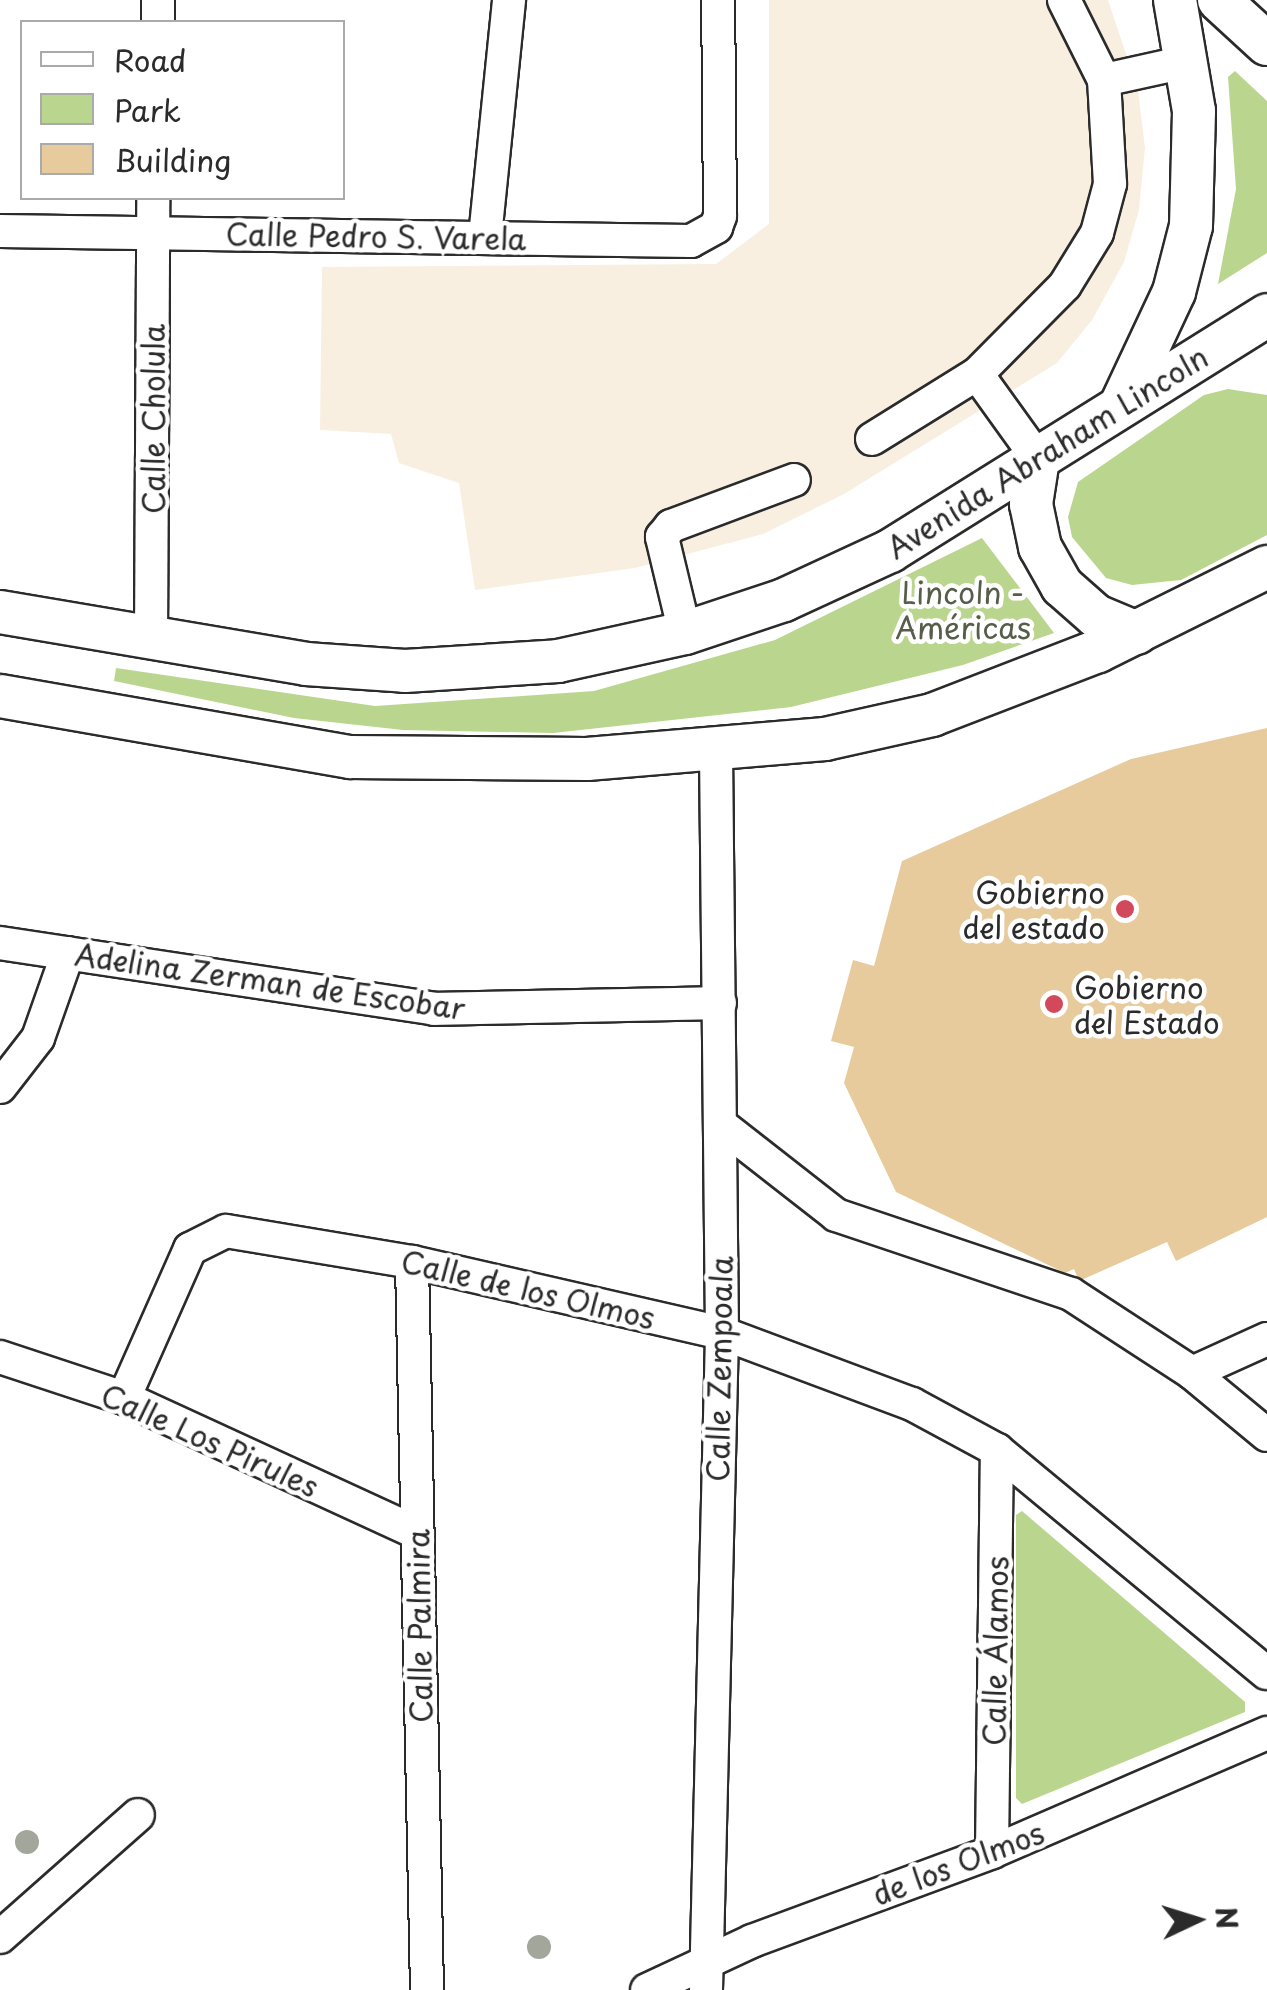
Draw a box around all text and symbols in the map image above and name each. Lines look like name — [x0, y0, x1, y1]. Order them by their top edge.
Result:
legend — [20, 20, 345, 200]
text: Road — [114, 37, 187, 82]
text: Park — [114, 87, 181, 132]
text: Building — [114, 137, 231, 182]
street label: Calle Pedro S. Varela — [225, 215, 527, 257]
street label: Calle Cholula — [135, 324, 171, 514]
street label: Avenida Abraham Lincoln — [880, 338, 1214, 566]
park label: Lincoln - Américas — [895, 574, 1031, 644]
place label: Gobierno del estado — [960, 874, 1105, 944]
marker: Gobierno del estado — [1114, 898, 1136, 920]
street label: Adelina Zerman de Escobar — [72, 936, 468, 1026]
place label: Gobierno del Estado — [1074, 969, 1222, 1040]
marker: Gobierno del Estado — [1043, 993, 1065, 1015]
street label: Calle de los Olmos — [395, 1242, 661, 1336]
street label: Calle Zempoala — [699, 1256, 739, 1482]
street label: Calle Los Pirules — [94, 1375, 326, 1505]
street label: Calle Palmira — [399, 1528, 439, 1724]
street label: Calle Álamos — [975, 1555, 1015, 1747]
street label: de los Olmos — [867, 1814, 1049, 1912]
north arrow — [1147, 1870, 1247, 1970]
text: N — [1205, 1905, 1250, 1930]

